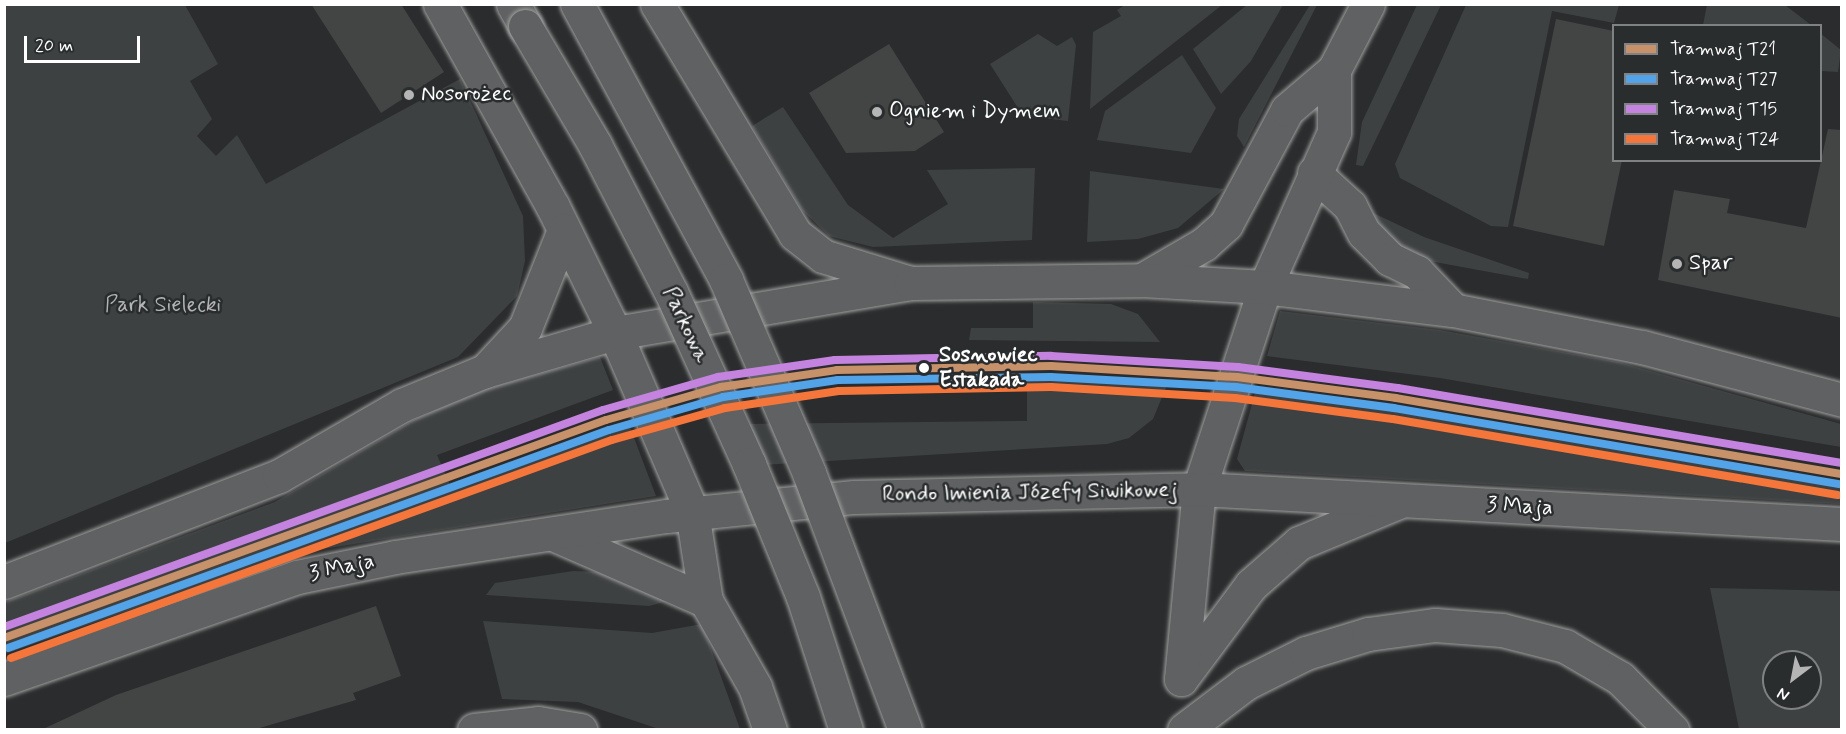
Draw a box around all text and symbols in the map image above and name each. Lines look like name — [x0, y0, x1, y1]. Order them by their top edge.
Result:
scale bar — [27, 24, 142, 62]
legend — [1612, 24, 1822, 162]
text: 20 m — [35, 34, 73, 58]
text: Tramwaj T21 — [1670, 37, 1776, 61]
text: Tramwaj T27 — [1670, 67, 1777, 91]
place label: Nosorożec — [421, 82, 511, 108]
marker: Nosorożec — [402, 88, 416, 102]
text: Tramwaj T15 — [1670, 97, 1777, 121]
place label: Ogniem i Dymem — [889, 99, 1061, 125]
marker: Ogniem i Dymem — [870, 105, 884, 119]
text: Tramwaj T24 — [1670, 127, 1779, 151]
place label: Spar — [1689, 251, 1732, 277]
marker: Spar — [1670, 257, 1684, 271]
street label: Parkowa — [656, 283, 714, 367]
park label: Park Sielecki — [105, 293, 221, 319]
place label: Sosnowiec Estakada — [939, 342, 1038, 394]
marker: Sosnowiec Estakada — [914, 358, 934, 378]
street label: Rondo Imienia Józefy Siwikowej — [880, 477, 1180, 509]
street label: 3 Maja — [1486, 492, 1554, 522]
street label: 3 Maja — [307, 548, 377, 588]
north arrow — [1762, 650, 1822, 710]
text: N — [1773, 682, 1793, 706]

